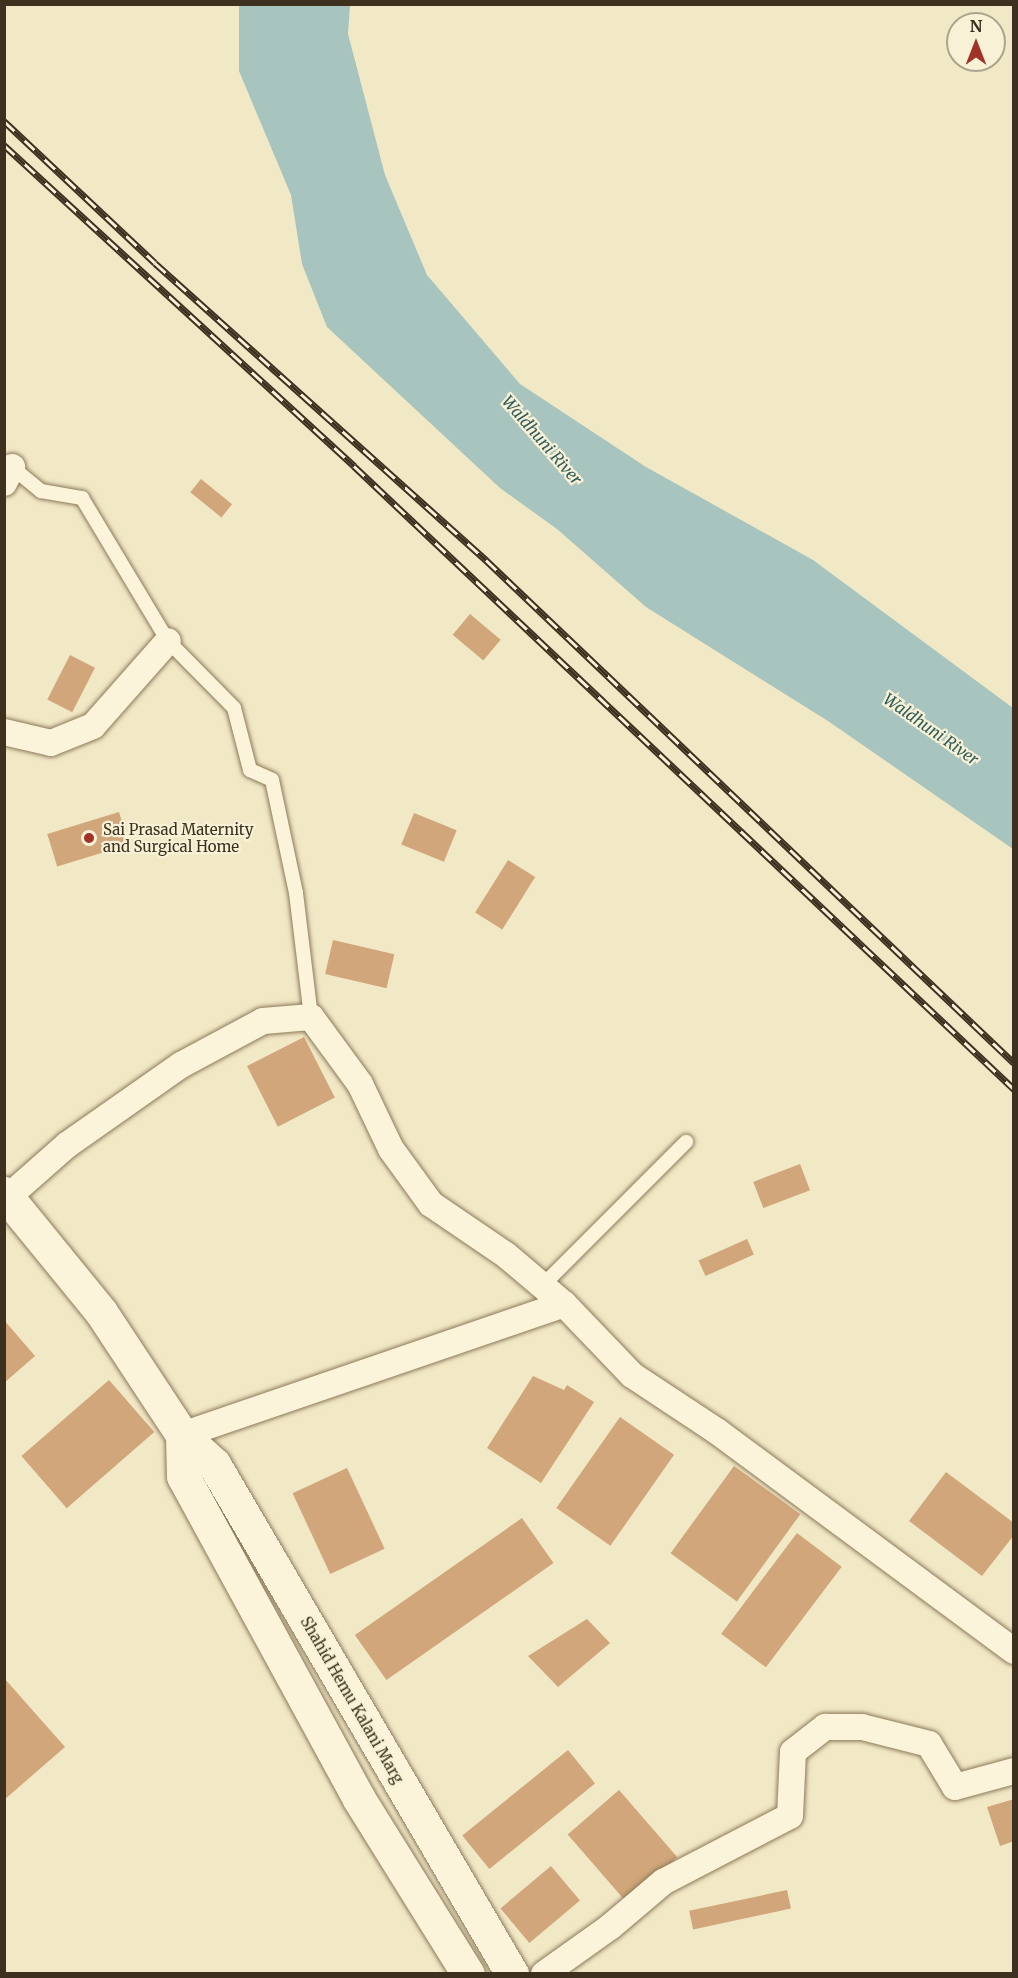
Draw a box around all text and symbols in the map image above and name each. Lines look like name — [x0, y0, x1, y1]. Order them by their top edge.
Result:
north arrow — [946, 12, 1006, 72]
text: N — [970, 16, 982, 36]
water label: Waldhuni River — [498, 392, 586, 488]
water label: Waldhuni River — [880, 689, 982, 769]
place label: Sai Prasad Maternity and Surgical Home — [103, 820, 253, 855]
marker: Sai Prasad Maternity and Surgical Home — [80, 829, 98, 847]
street label: Shahid Hemu Kalani Marg — [297, 1613, 407, 1787]

